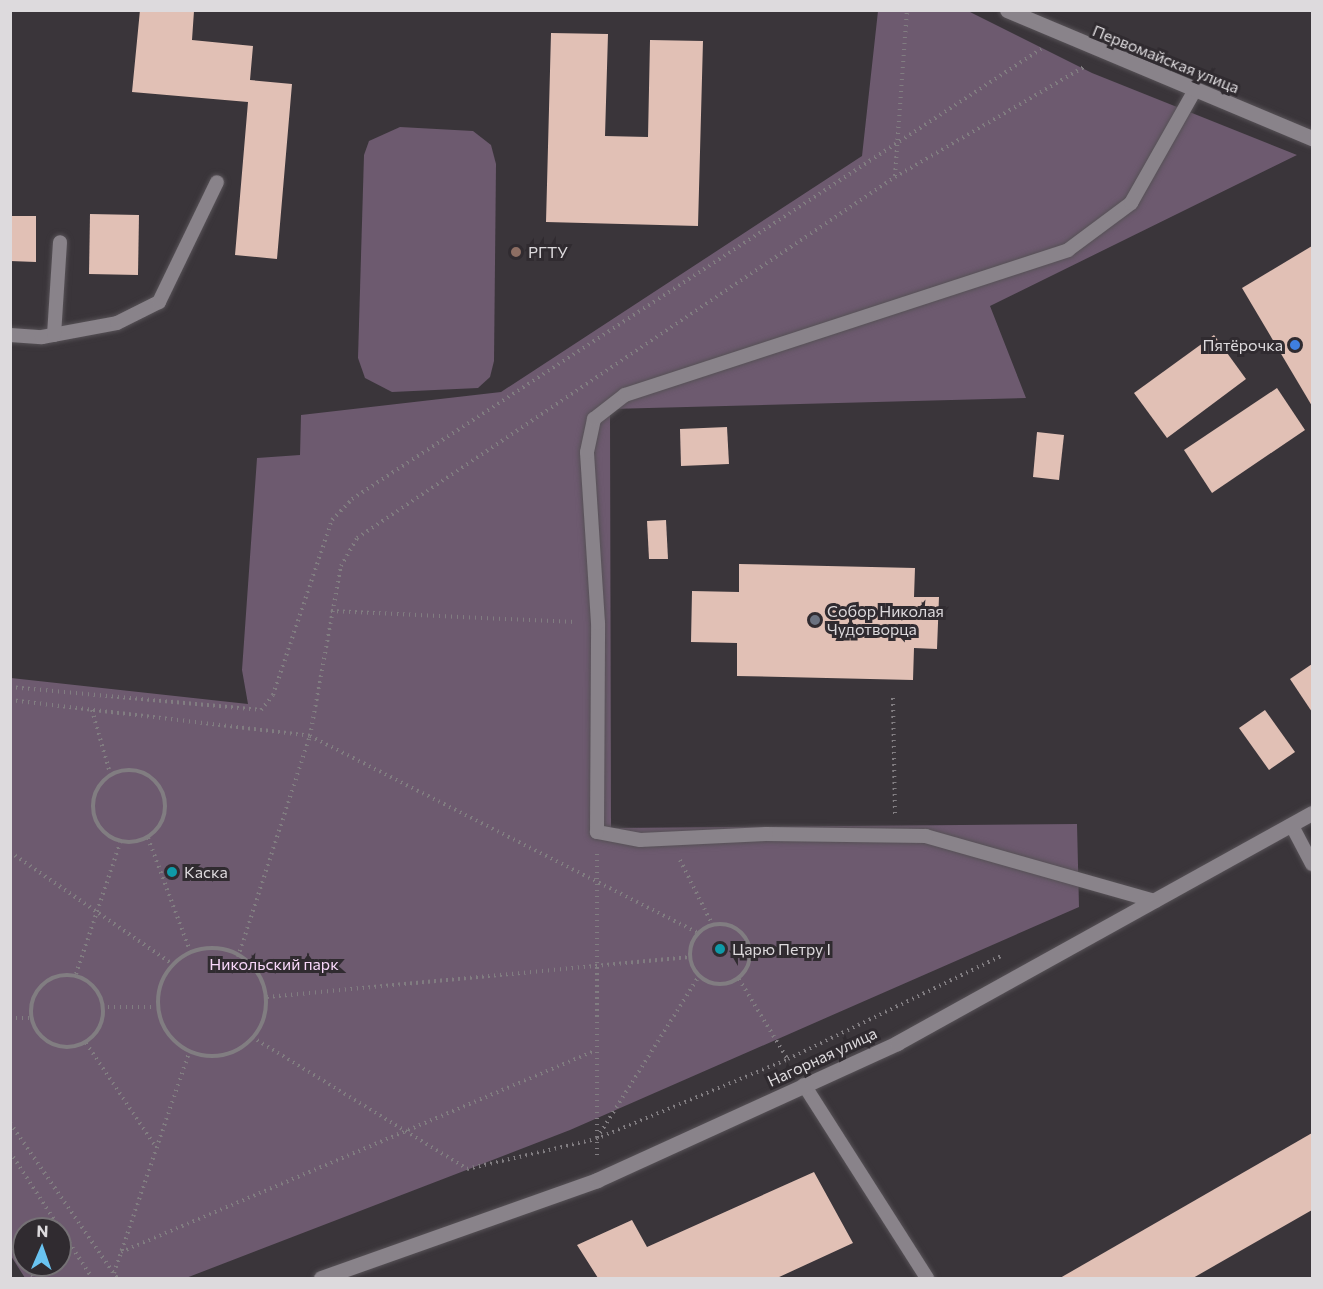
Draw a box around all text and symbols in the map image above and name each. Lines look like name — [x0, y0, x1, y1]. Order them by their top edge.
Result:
street label: Первомайская улица — [1090, 21, 1242, 97]
place label: РГТУ — [528, 242, 568, 262]
marker: РГТУ — [509, 245, 523, 259]
place label: Пятёрочка — [1203, 335, 1283, 355]
marker: Пятёрочка — [1288, 338, 1302, 352]
place label: Собор Николая Чудотворца — [827, 601, 944, 639]
marker: Собор Николая Чудотворца — [808, 613, 822, 627]
place label: Каска — [184, 862, 228, 882]
marker: Каска — [165, 865, 179, 879]
place label: Царю Петру I — [732, 939, 831, 959]
marker: Царю Петру I — [713, 942, 727, 956]
park label: Никольский парк — [209, 954, 339, 974]
street label: Нагорная улица — [764, 1023, 880, 1091]
north arrow — [12, 1217, 72, 1277]
text: N — [36, 1221, 49, 1240]

